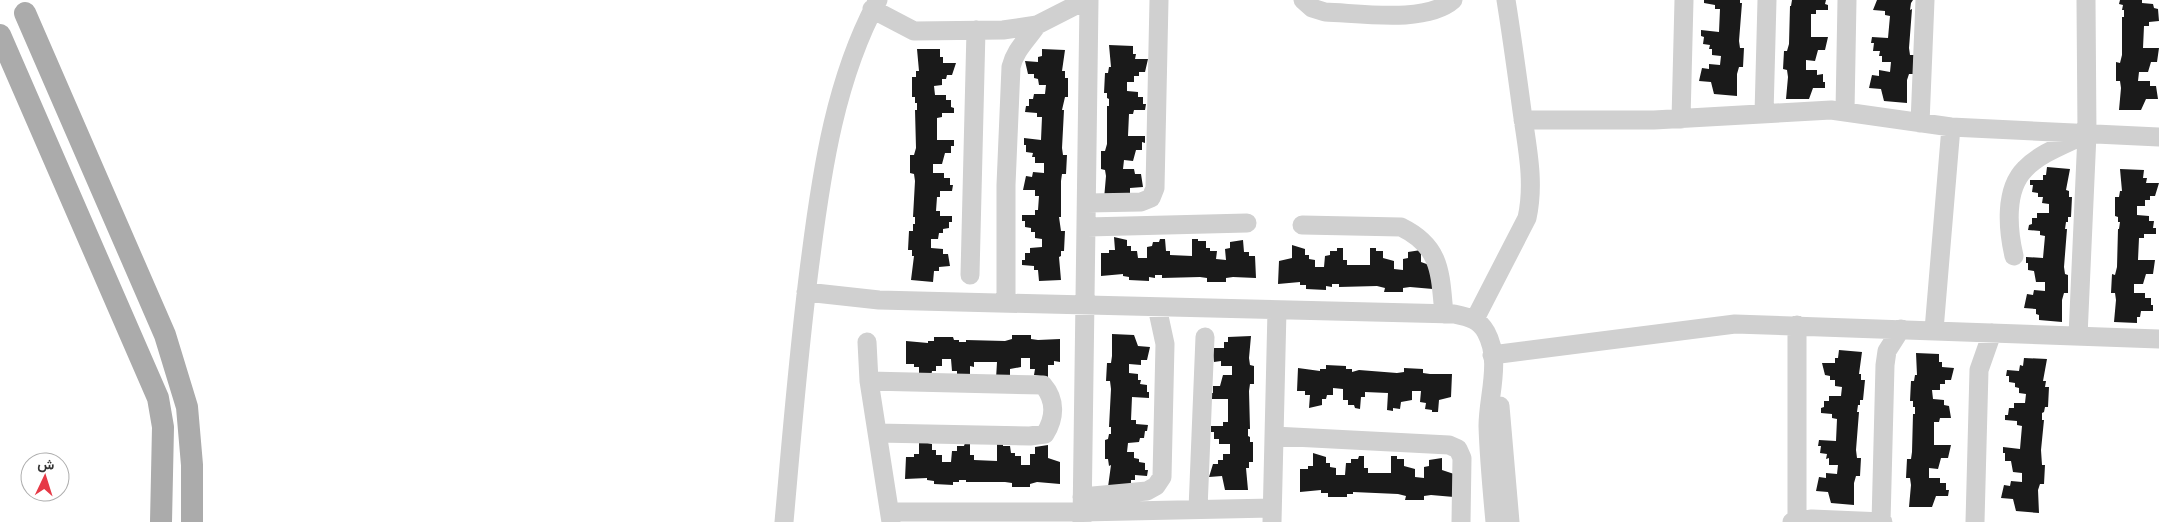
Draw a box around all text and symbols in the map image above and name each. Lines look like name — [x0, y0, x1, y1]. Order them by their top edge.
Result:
north arrow — [20, 452, 70, 502]
text: ش — [37, 454, 55, 474]

